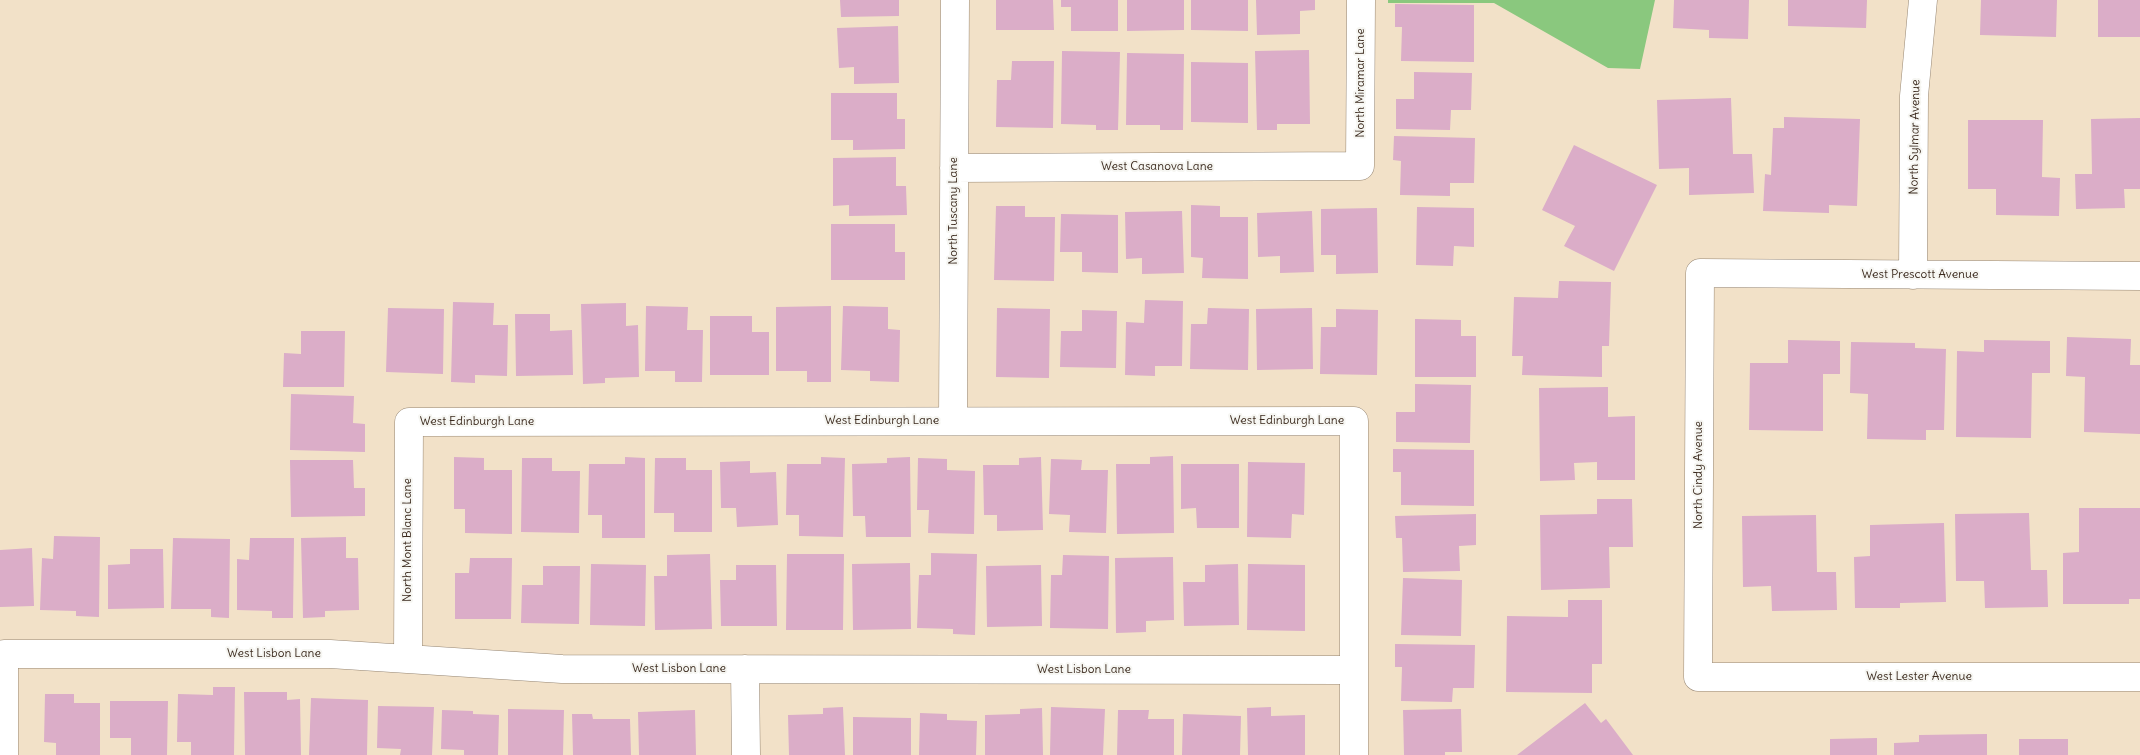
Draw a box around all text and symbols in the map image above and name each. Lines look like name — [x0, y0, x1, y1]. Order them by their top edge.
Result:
street label: North Miramar Lane — [1354, 28, 1368, 138]
street label: North Sylmar Avenue — [1907, 79, 1923, 195]
street label: North Tuscany Lane — [947, 157, 961, 265]
street label: West Casanova Lane — [1101, 160, 1213, 174]
street label: West Prescott Avenue — [1862, 268, 1978, 282]
street label: West Edinburgh Lane — [825, 414, 939, 428]
street label: West Edinburgh Lane — [1230, 414, 1344, 428]
street label: West Edinburgh Lane — [420, 415, 534, 429]
street label: North Cindy Avenue — [1692, 421, 1706, 529]
street label: North Mont Blanc Lane — [401, 478, 415, 602]
street label: West Lisbon Lane — [227, 647, 321, 661]
street label: West Lisbon Lane — [632, 662, 726, 676]
street label: West Lisbon Lane — [1037, 663, 1131, 677]
street label: West Lester Avenue — [1866, 670, 1972, 684]

